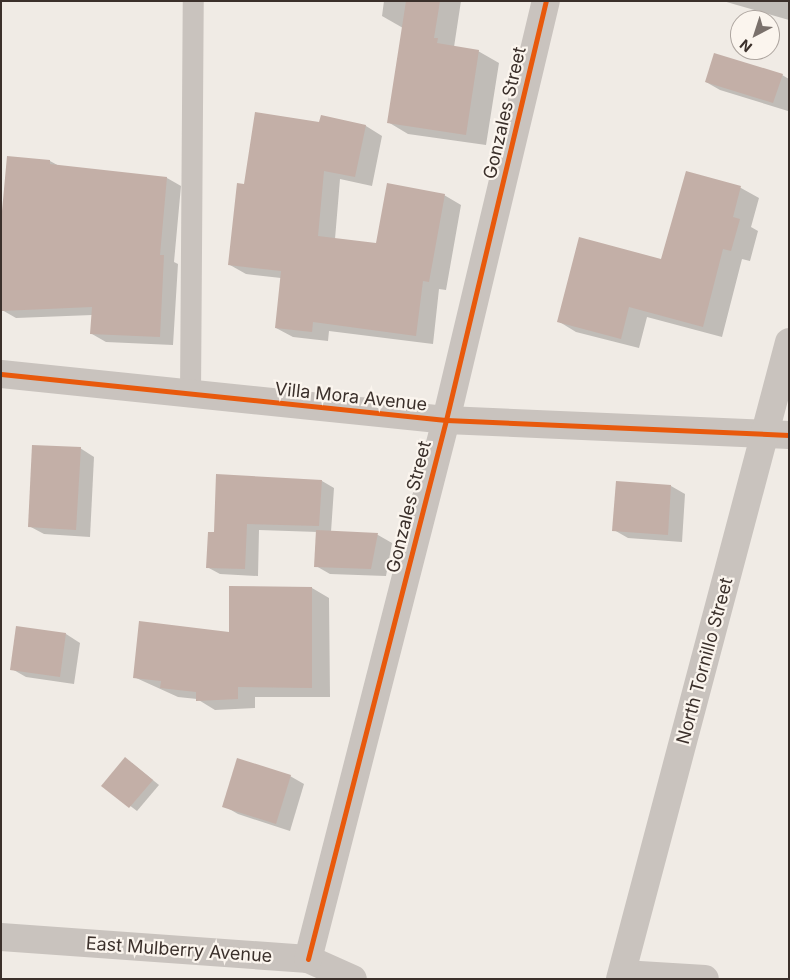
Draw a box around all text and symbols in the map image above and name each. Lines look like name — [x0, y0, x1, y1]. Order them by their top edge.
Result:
north arrow — [730, 10, 780, 60]
text: N — [736, 36, 755, 56]
street label: Gonzales Street — [479, 45, 531, 181]
street label: Villa Mora Avenue — [274, 378, 428, 416]
street label: Gonzales Street — [382, 439, 436, 575]
street label: North Tornillo Street — [672, 575, 738, 747]
street label: East Mulberry Avenue — [85, 933, 273, 967]

